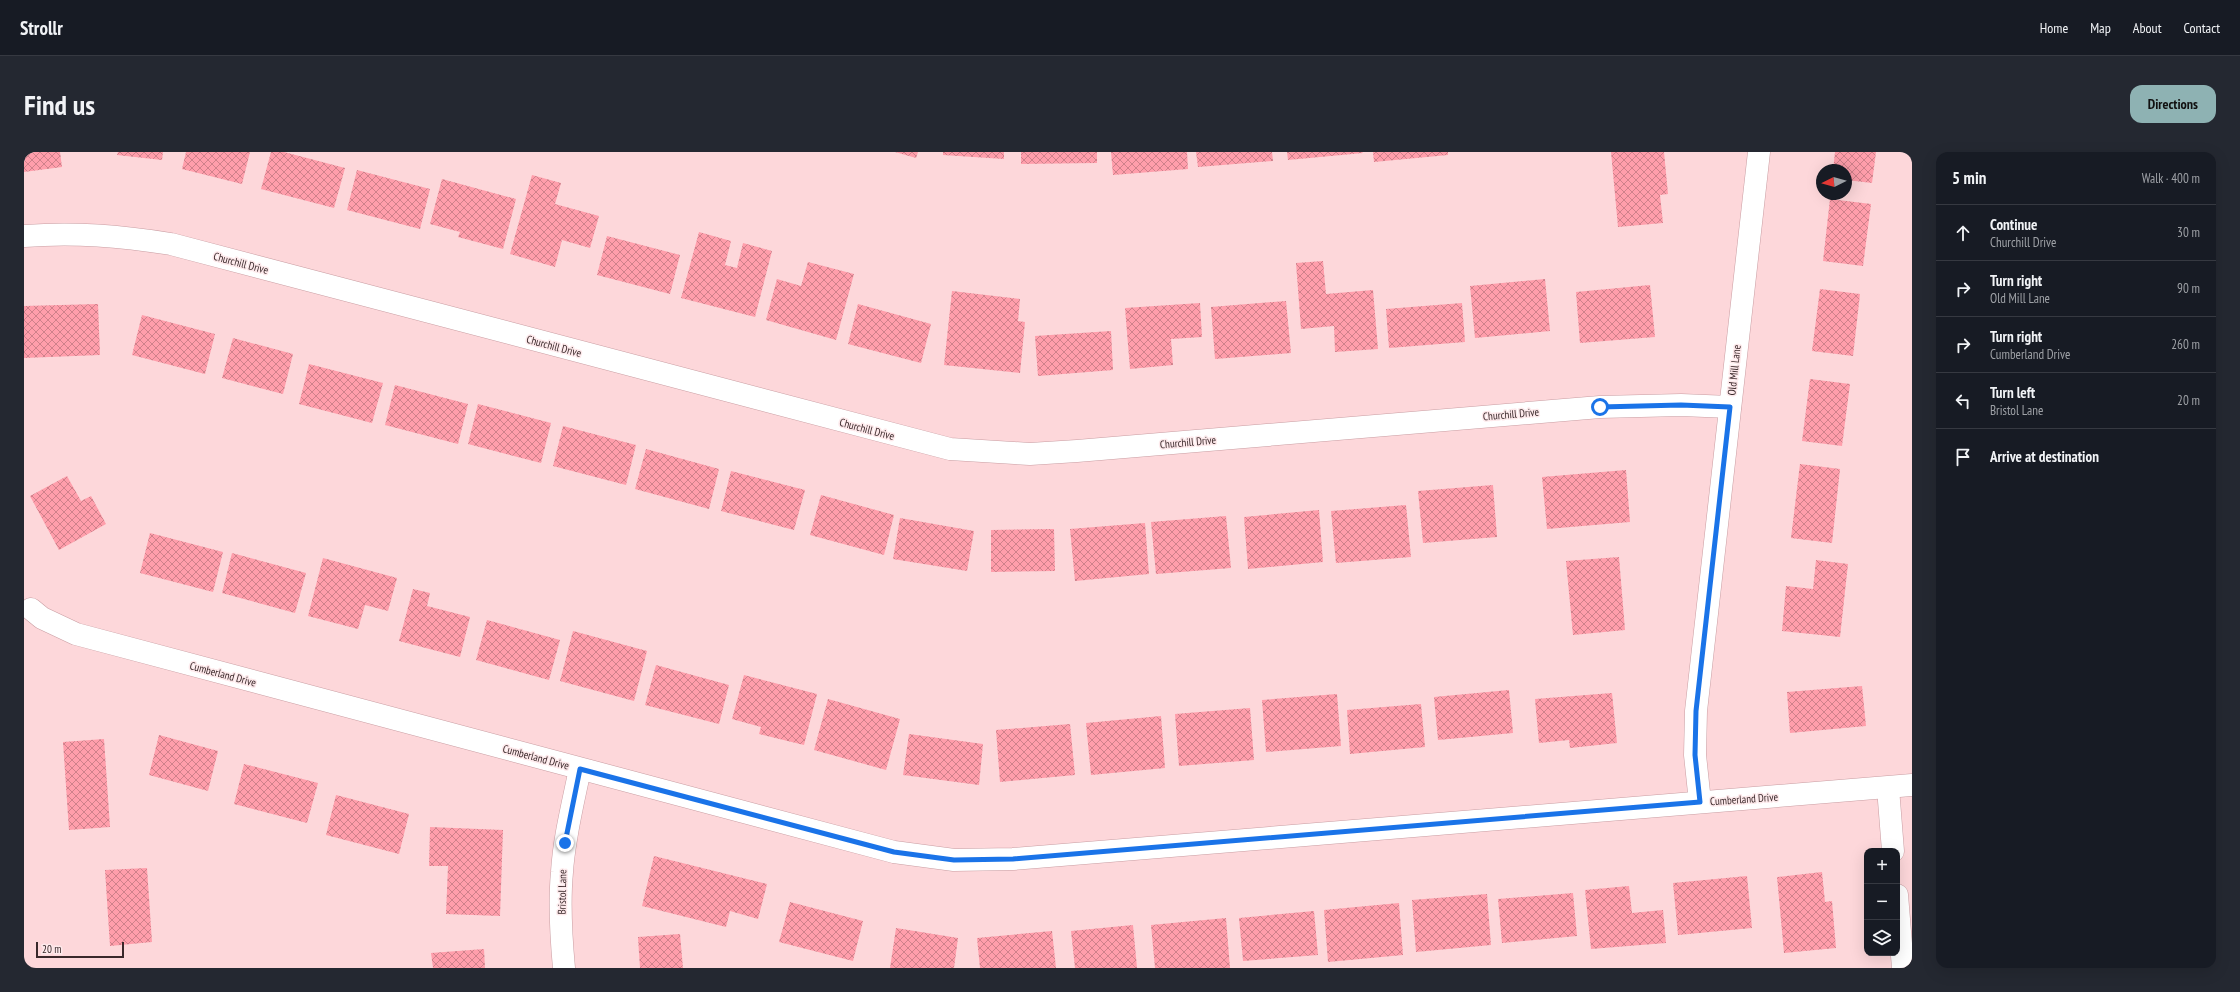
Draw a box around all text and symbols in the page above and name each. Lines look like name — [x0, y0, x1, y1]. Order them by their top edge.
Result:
text: Strollr — [20, 16, 63, 40]
text: Home — [2040, 19, 2068, 37]
text: Map — [2090, 19, 2111, 37]
text: About — [2133, 19, 2162, 37]
text: Contact — [2184, 19, 2220, 37]
button: Directions — [2130, 85, 2216, 123]
text: Find us — [24, 86, 95, 123]
north arrow — [1816, 164, 1852, 200]
text: 5 min — [1952, 167, 1986, 189]
text: Walk · 400 m — [2142, 170, 2200, 187]
text: Continue — [1990, 215, 2037, 234]
icon: ahead — [1952, 222, 1974, 244]
text: 30 m — [2177, 224, 2200, 241]
text: Churchill Drive — [1990, 234, 2056, 251]
street label: Churchill Drive — [212, 249, 270, 277]
text: Turn right — [1990, 271, 2042, 290]
icon: right — [1952, 278, 1974, 300]
text: 90 m — [2177, 280, 2200, 297]
text: Old Mill Lane — [1990, 290, 2050, 307]
text: Turn right — [1990, 327, 2042, 346]
street label: Churchill Drive — [525, 332, 583, 360]
icon: right — [1952, 334, 1974, 356]
text: 260 m — [2171, 336, 2200, 353]
street label: Old Mill Lane — [1724, 344, 1744, 396]
text: Cumberland Drive — [1990, 346, 2070, 363]
text: Turn left — [1990, 383, 2035, 402]
icon: left — [1952, 390, 1974, 412]
text: 20 m — [2177, 392, 2200, 409]
route start — [1591, 398, 1609, 416]
text: Bristol Lane — [1990, 402, 2043, 419]
street label: Churchill Drive — [1482, 405, 1540, 423]
street label: Churchill Drive — [838, 415, 896, 443]
street label: Churchill Drive — [1159, 433, 1217, 451]
icon: arrive — [1952, 446, 1974, 468]
text: Arrive at destination — [1990, 447, 2099, 466]
street label: Cumberland Drive — [188, 658, 258, 690]
street label: Cumberland Drive — [501, 741, 571, 773]
street label: Cumberland Drive — [1710, 790, 1779, 808]
route end — [556, 834, 574, 852]
map controls — [1864, 848, 1900, 956]
button: + — [1864, 848, 1900, 884]
street label: Bristol Lane — [555, 869, 569, 915]
button: − — [1864, 884, 1900, 920]
button: layers — [1864, 920, 1900, 956]
scale bar — [36, 940, 124, 959]
text: 20 m — [42, 942, 61, 956]

